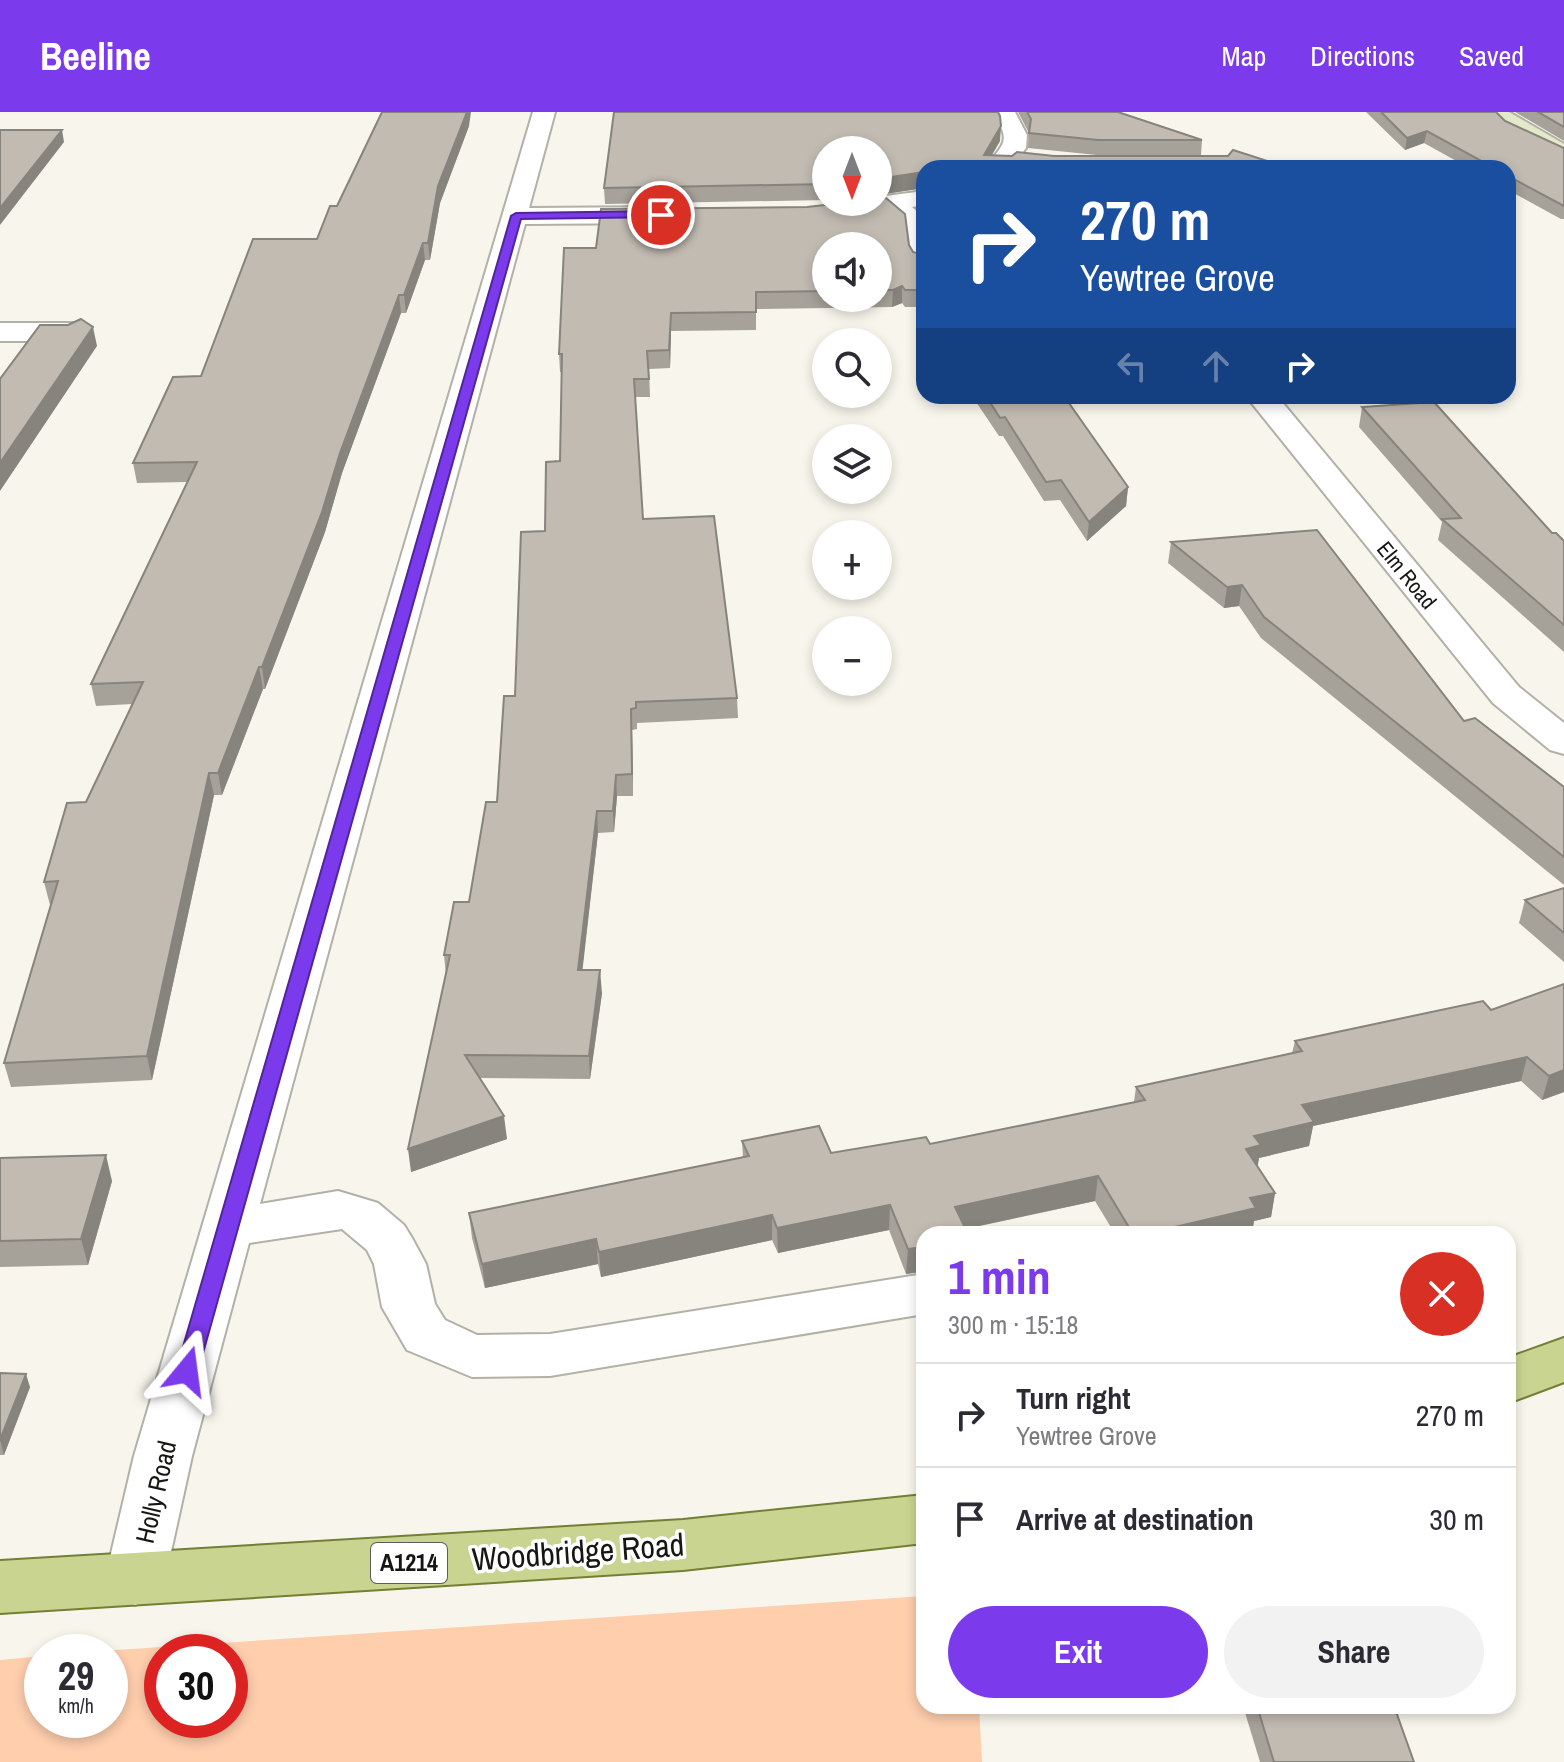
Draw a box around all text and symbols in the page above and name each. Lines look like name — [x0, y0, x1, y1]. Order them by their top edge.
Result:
text: Beeline — [40, 31, 151, 82]
text: Map — [1222, 37, 1266, 75]
text: Directions — [1310, 37, 1415, 75]
text: Saved — [1459, 37, 1524, 75]
north arrow — [812, 136, 892, 216]
map controls — [812, 136, 892, 696]
pin — [627, 181, 695, 249]
text: 270 m — [1080, 182, 1210, 257]
icon: right — [948, 192, 1052, 296]
icon: arrive — [639, 193, 683, 237]
button: sound — [812, 232, 892, 312]
text: Yewtree Grove — [1080, 254, 1275, 302]
button: search — [812, 328, 892, 408]
icon: left — [1110, 344, 1154, 388]
icon: ahead — [1194, 344, 1238, 388]
icon: right — [1278, 344, 1322, 388]
button: layers — [812, 424, 892, 504]
button: + — [812, 520, 892, 600]
street label: Elm Road — [1370, 535, 1444, 615]
button: − — [812, 616, 892, 696]
text: 1 min — [948, 1244, 1051, 1309]
button: close — [1400, 1252, 1484, 1336]
text: 300 m · 15:18 — [948, 1307, 1078, 1342]
position arrow — [145, 1329, 229, 1413]
text: Turn right — [1016, 1378, 1130, 1418]
icon: right — [948, 1393, 992, 1437]
text: 270 m — [1416, 1395, 1484, 1435]
text: Yewtree Grove — [1016, 1418, 1157, 1453]
street label: Holly Road — [127, 1437, 184, 1547]
icon: arrive — [948, 1497, 992, 1541]
text: Arrive at destination — [1016, 1499, 1254, 1539]
text: 30 m — [1429, 1499, 1484, 1539]
street label: Woodbridge Road — [470, 1523, 685, 1580]
road number: A1214 — [371, 1543, 447, 1583]
button: Exit — [948, 1606, 1208, 1698]
button: Share — [1224, 1606, 1484, 1698]
speed limit sign: 30 — [144, 1634, 248, 1738]
text: 29 — [58, 1649, 94, 1702]
text: km/h — [58, 1692, 94, 1719]

